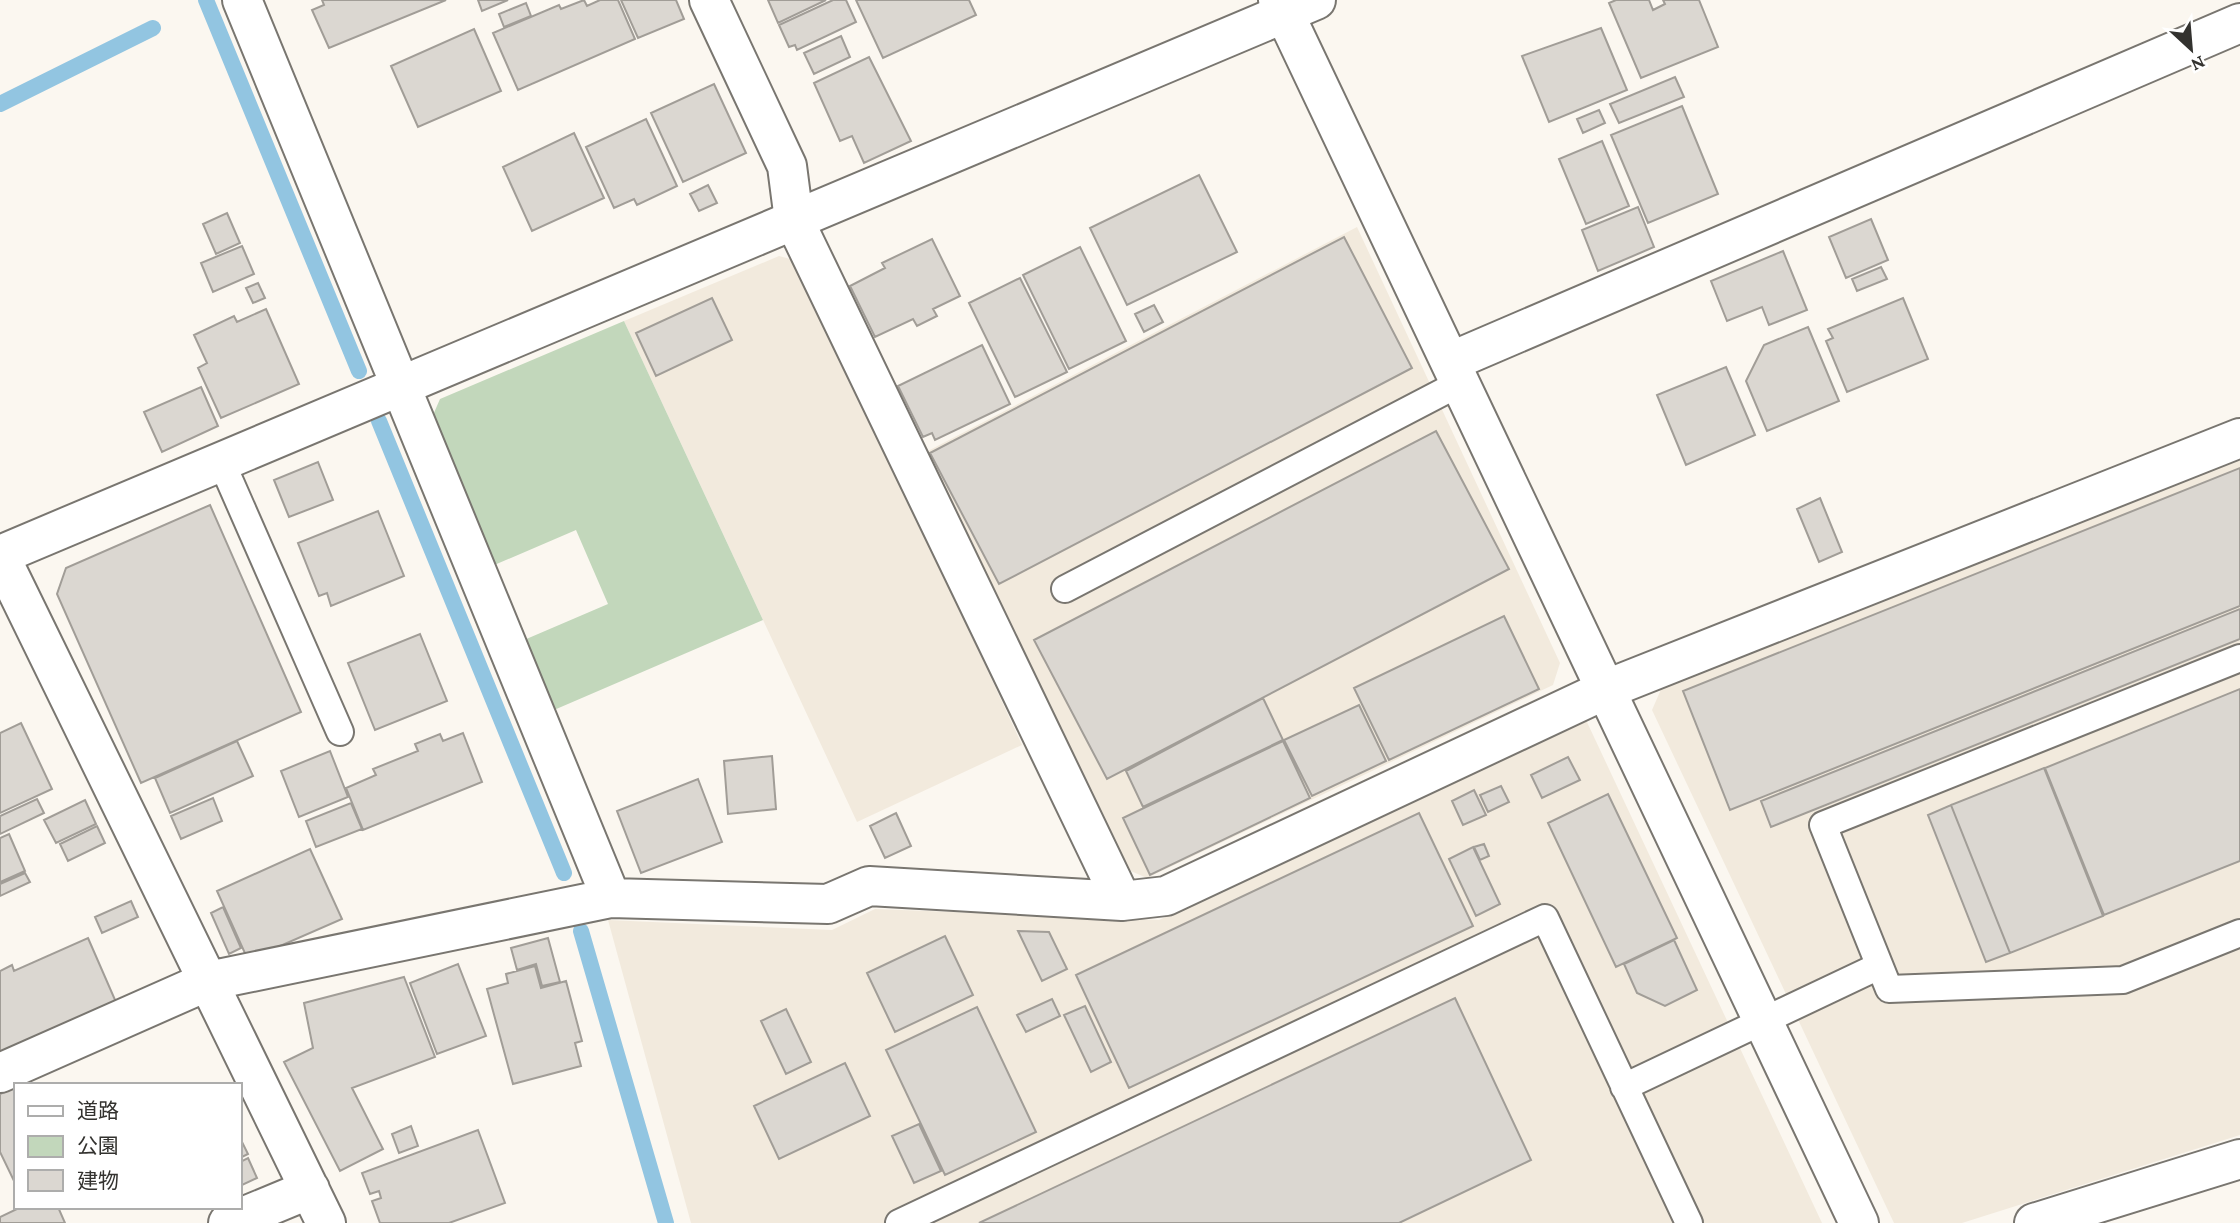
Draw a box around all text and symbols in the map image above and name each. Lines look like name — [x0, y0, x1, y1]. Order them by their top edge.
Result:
north arrow — [2156, 14, 2226, 84]
text: N — [2188, 52, 2209, 76]
legend — [14, 1083, 242, 1209]
text: 道路 — [77, 1099, 119, 1123]
text: 公園 — [77, 1134, 119, 1158]
text: 建物 — [77, 1169, 119, 1193]

